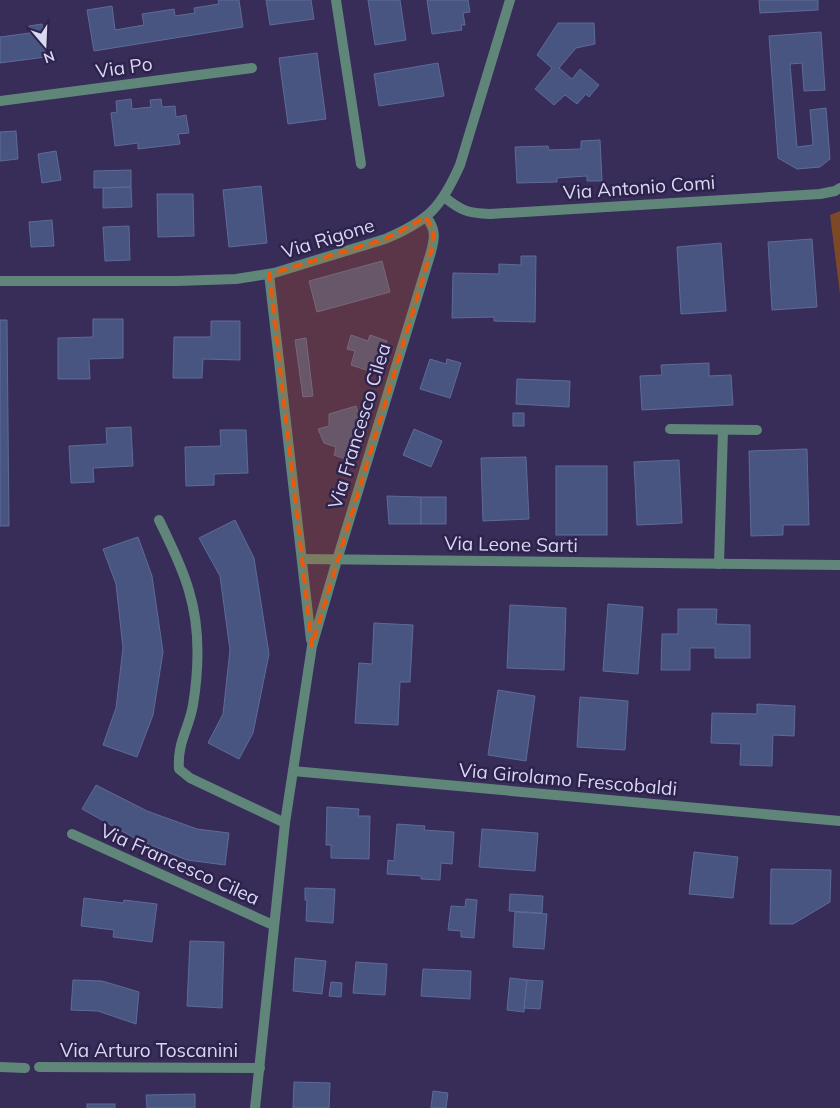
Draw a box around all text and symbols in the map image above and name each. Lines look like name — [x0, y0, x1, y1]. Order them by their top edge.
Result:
north arrow — [20, 20, 70, 70]
text: N — [41, 47, 57, 68]
street label: Via Po — [94, 51, 154, 83]
street label: Via Antonio Comi — [562, 170, 716, 204]
street label: Via Rigone — [279, 213, 377, 263]
street label: Via Francesco Cilea — [322, 340, 396, 512]
street label: Via Leone Sarti — [444, 531, 578, 557]
street label: Via Girolamo Frescobaldi — [458, 758, 678, 800]
street label: Via Francesco Cilea — [97, 818, 263, 910]
street label: Via Arturo Toscanini — [60, 1038, 238, 1062]

